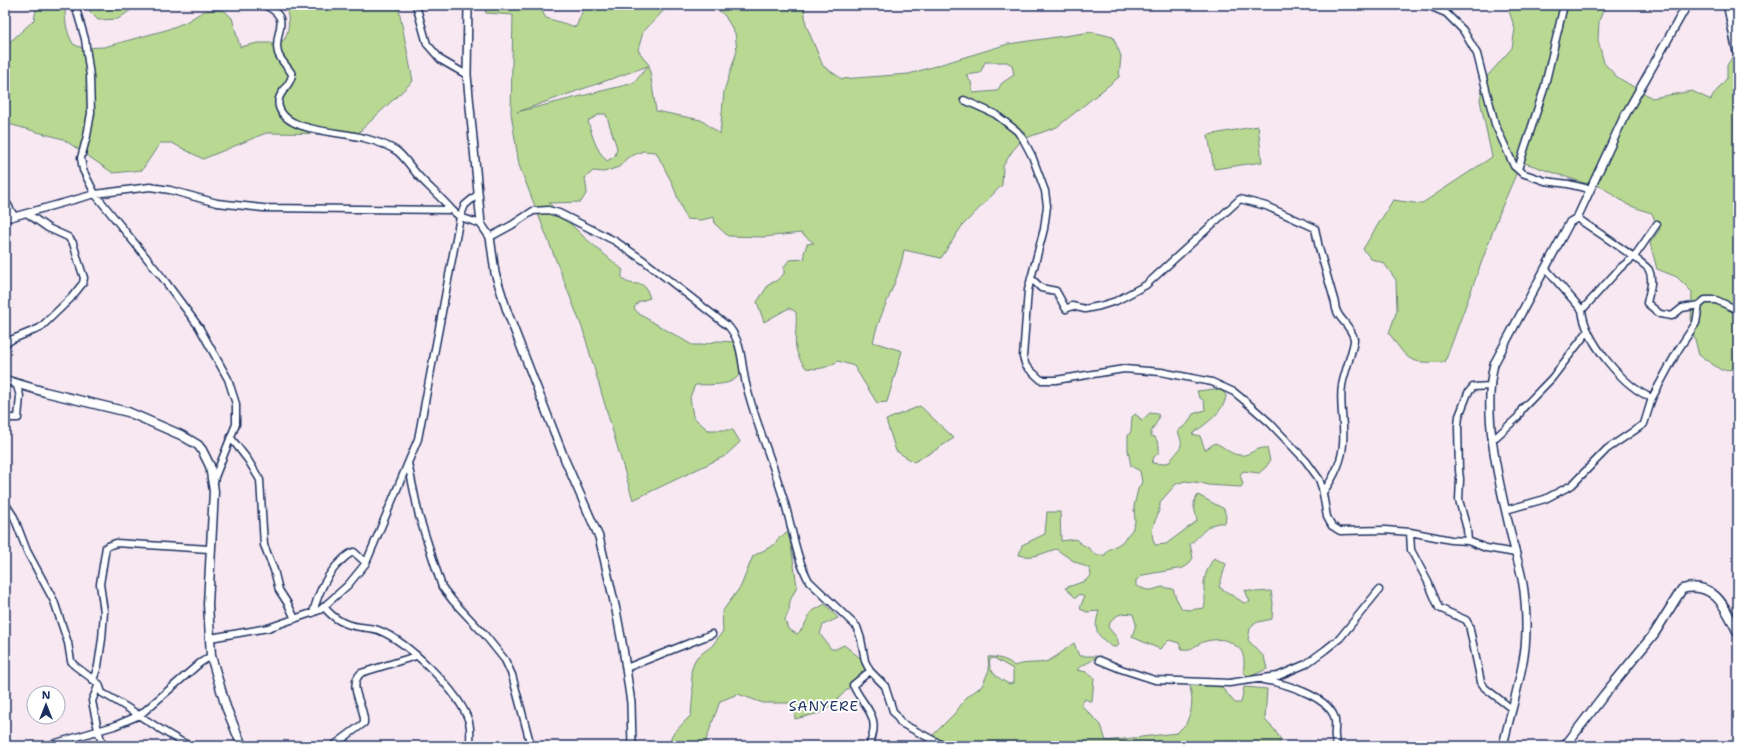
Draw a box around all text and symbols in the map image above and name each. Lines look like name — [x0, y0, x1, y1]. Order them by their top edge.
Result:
north arrow — [26, 685, 66, 725]
text: N — [42, 688, 51, 703]
district label: SANYERE — [789, 697, 859, 715]

